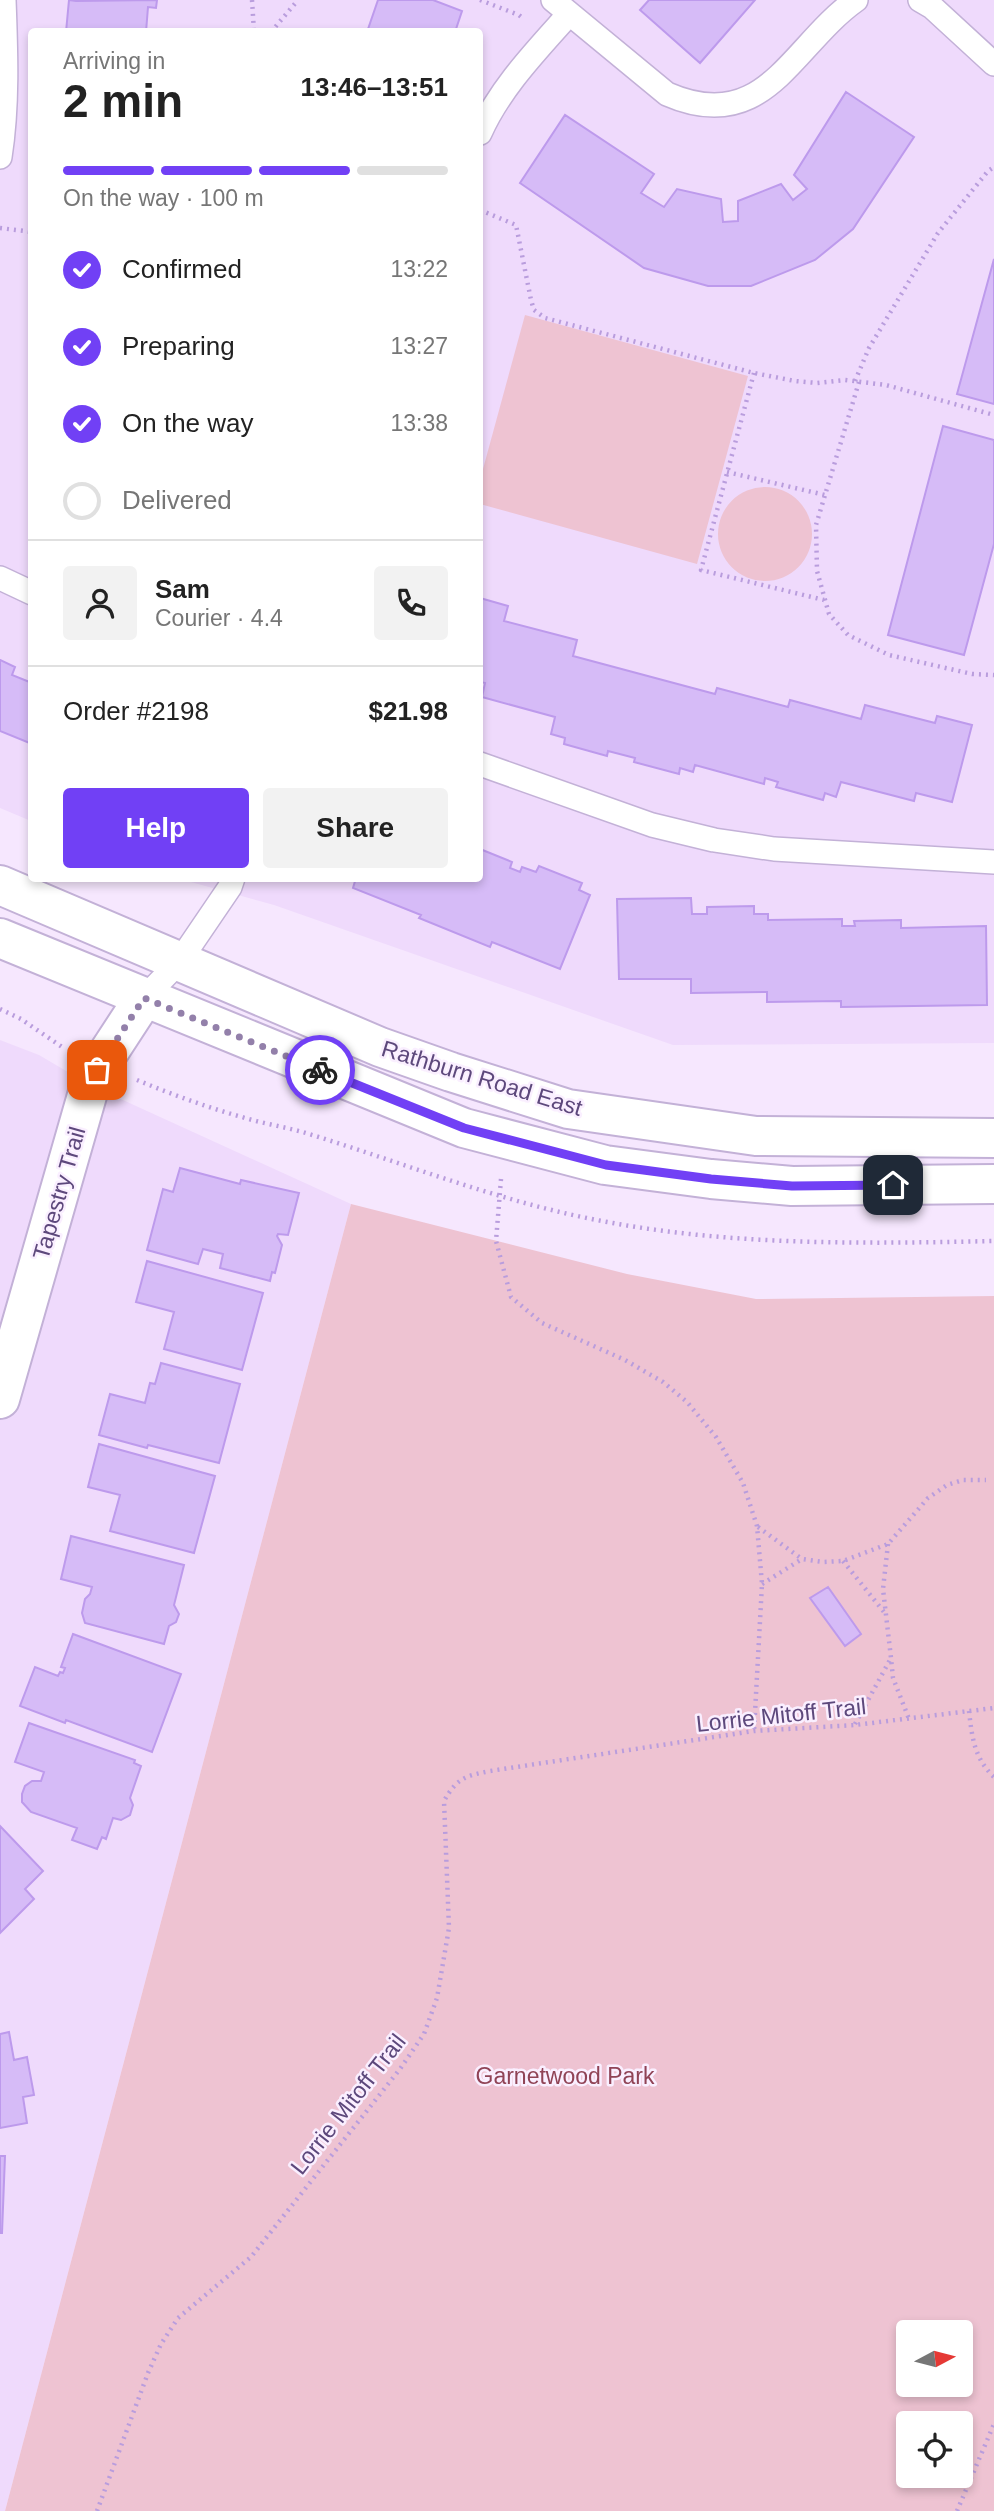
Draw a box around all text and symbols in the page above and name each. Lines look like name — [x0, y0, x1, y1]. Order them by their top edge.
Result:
text: Arriving in — [63, 48, 165, 74]
text: 13:46–13:51 — [301, 72, 448, 102]
text: 2 min — [63, 75, 183, 127]
text: On the way · 100 m — [63, 185, 264, 211]
icon: check — [63, 251, 101, 289]
text: Confirmed — [122, 254, 242, 284]
text: 13:22 — [390, 256, 448, 282]
icon: check — [63, 328, 101, 366]
text: Preparing — [122, 331, 235, 361]
text: 13:27 — [390, 333, 448, 359]
icon: check — [63, 405, 101, 443]
text: On the way — [122, 408, 254, 438]
text: 13:38 — [390, 410, 448, 436]
text: Delivered — [122, 485, 232, 515]
button: person — [63, 566, 137, 640]
button: phone — [374, 566, 448, 640]
text: Sam — [155, 574, 210, 604]
text: Courier · 4.4 — [155, 605, 283, 631]
text: Order #2198 — [63, 696, 209, 726]
text: $21.98 — [368, 696, 448, 726]
button: Help — [63, 788, 249, 868]
button: Share — [263, 788, 448, 868]
courier — [285, 1035, 355, 1105]
street label: Rathburn Road East — [379, 1035, 586, 1121]
pin — [67, 1040, 127, 1100]
icon: bag — [78, 1051, 116, 1089]
icon: bike — [301, 1051, 339, 1089]
street label: Tapestry Trail — [28, 1124, 90, 1262]
pin — [863, 1155, 923, 1215]
icon: home — [874, 1166, 912, 1204]
street label: Lorrie Mitoff Trail — [695, 1693, 867, 1737]
street label: Lorrie Mitoff Trail — [285, 2029, 411, 2179]
park label: Garnetwood Park — [476, 2063, 655, 2089]
north arrow — [896, 2320, 973, 2398]
map controls — [896, 2320, 973, 2488]
button: locate — [896, 2411, 973, 2488]

